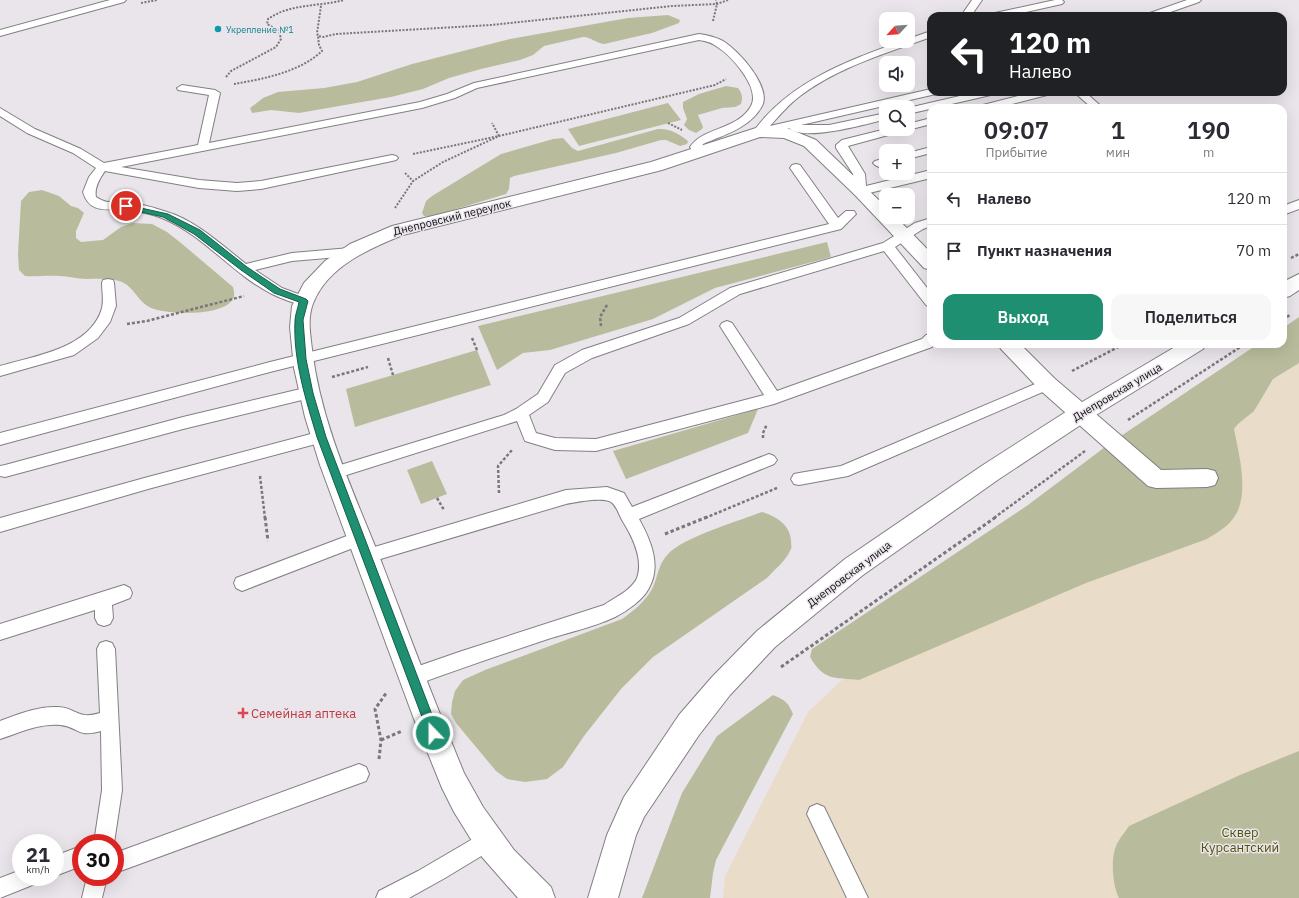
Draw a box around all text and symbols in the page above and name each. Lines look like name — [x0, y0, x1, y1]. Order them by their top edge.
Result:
north arrow — [879, 12, 915, 48]
map controls — [879, 12, 915, 224]
marker: Укрепление №1 — [213, 24, 223, 34]
place label: Укрепление №1 — [226, 24, 294, 35]
text: 120 m — [1009, 24, 1091, 61]
icon: left — [943, 28, 995, 80]
button: sound — [879, 56, 915, 92]
text: Налево — [1009, 60, 1072, 83]
button: search — [879, 100, 915, 136]
text: 09:07 — [984, 114, 1049, 146]
text: 1 — [1111, 114, 1125, 146]
text: 190 — [1187, 114, 1230, 146]
button: + — [879, 144, 915, 180]
text: Прибытие — [986, 144, 1047, 161]
text: мин — [1106, 144, 1130, 161]
text: m — [1203, 144, 1214, 161]
button: − — [879, 188, 915, 224]
icon: left — [943, 188, 965, 210]
pin — [109, 189, 143, 223]
text: Налево — [977, 189, 1031, 208]
text: 120 m — [1227, 189, 1271, 208]
icon: arrive — [115, 195, 137, 217]
street label: Днепровский переулок — [392, 196, 512, 238]
icon: arrive — [943, 240, 965, 262]
text: Пункт назначения — [977, 241, 1112, 260]
text: 70 m — [1236, 241, 1271, 260]
button: Выход — [943, 294, 1103, 340]
button: Поделиться — [1111, 294, 1271, 340]
street label: Днепровская улица — [1070, 360, 1164, 424]
street label: Днепровская улица — [804, 538, 894, 610]
place label: Семейная аптека — [251, 705, 356, 722]
marker: Семейная аптека — [238, 708, 248, 718]
position arrow — [412, 712, 454, 754]
park label: Сквер Курсантский — [1201, 824, 1279, 856]
speed limit sign: 30 — [72, 834, 124, 886]
text: 21 — [26, 841, 50, 868]
text: km/h — [26, 863, 50, 876]

